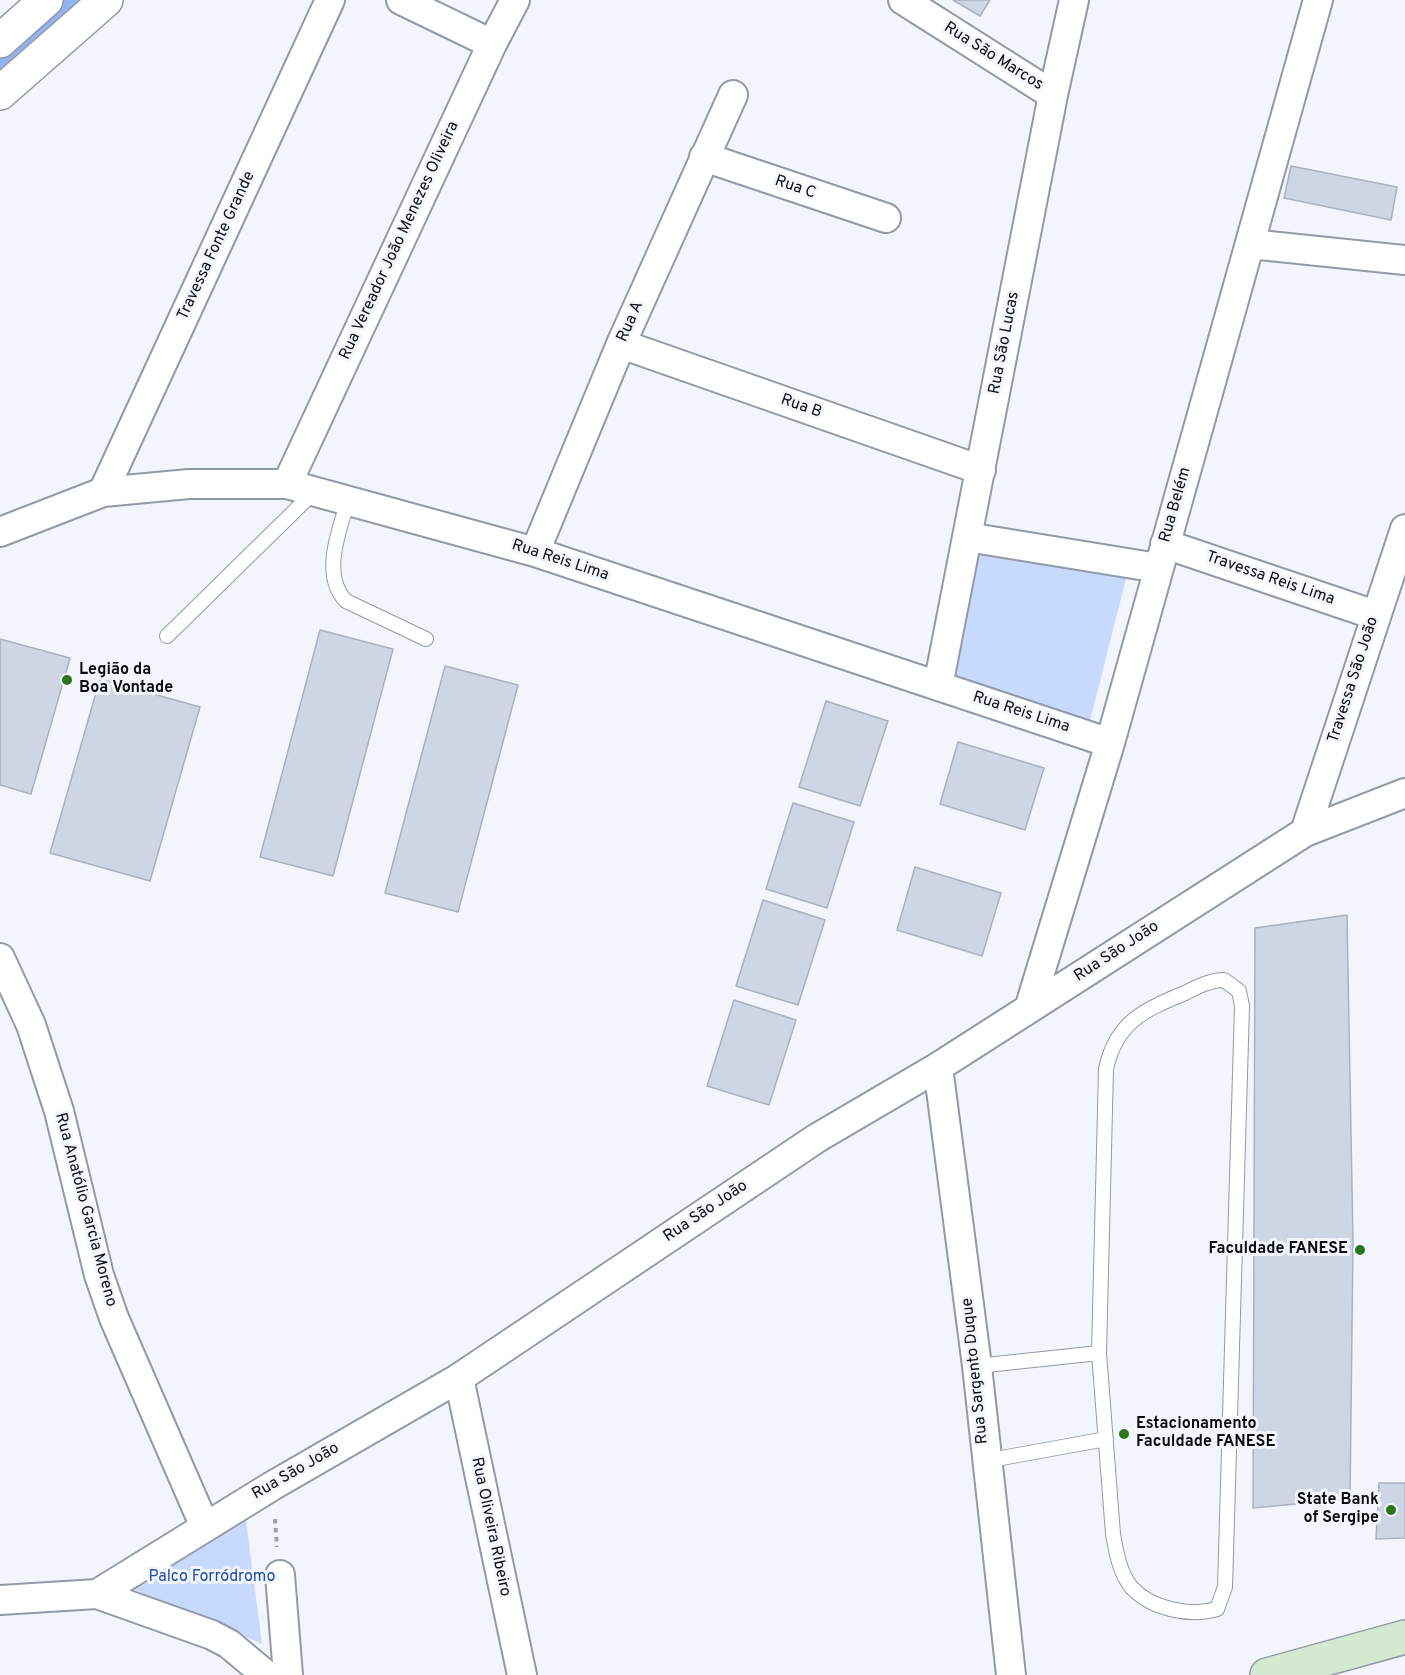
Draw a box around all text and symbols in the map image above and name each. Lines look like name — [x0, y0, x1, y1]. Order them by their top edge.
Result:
street label: Rua São Marcos — [940, 19, 1046, 95]
street label: Rua Vereador João Menezes Oliveira — [336, 119, 464, 363]
street label: Travessa Fonte Grande — [174, 169, 260, 323]
street label: Rua C — [772, 172, 818, 204]
street label: Rua São Lucas — [986, 290, 1024, 396]
street label: Rua A — [614, 299, 648, 345]
street label: Rua B — [778, 391, 824, 423]
street label: Rua Belém — [1156, 465, 1196, 545]
street label: Rua Reis Lima — [509, 536, 611, 586]
street label: Travessa Reis Lima — [1203, 548, 1337, 610]
street label: Travessa São João — [1325, 615, 1383, 745]
place label: Legião da Boa Vontade — [79, 661, 173, 699]
marker: Legião da Boa Vontade — [60, 673, 74, 687]
street label: Rua Reis Lima — [970, 688, 1072, 738]
street label: Rua São João — [1071, 917, 1163, 987]
street label: Rua Anatólio Garcia Moreno — [50, 1111, 120, 1309]
street label: Rua São João — [660, 1177, 752, 1247]
place label: Faculdade FANESE — [1209, 1240, 1348, 1260]
marker: Faculdade FANESE — [1353, 1243, 1367, 1257]
street label: Rua Sargento Duque — [959, 1297, 993, 1445]
place label: Estacionamento Faculdade FANESE — [1136, 1415, 1275, 1453]
marker: Estacionamento Faculdade FANESE — [1117, 1427, 1131, 1441]
street label: Rua São João — [249, 1439, 343, 1505]
street label: Rua Oliveira Ribeiro — [466, 1456, 514, 1598]
place label: State Bank of Sergipe — [1297, 1491, 1379, 1529]
marker: State Bank of Sergipe — [1384, 1503, 1398, 1517]
park label: Palco Forródromo — [148, 1568, 276, 1588]

